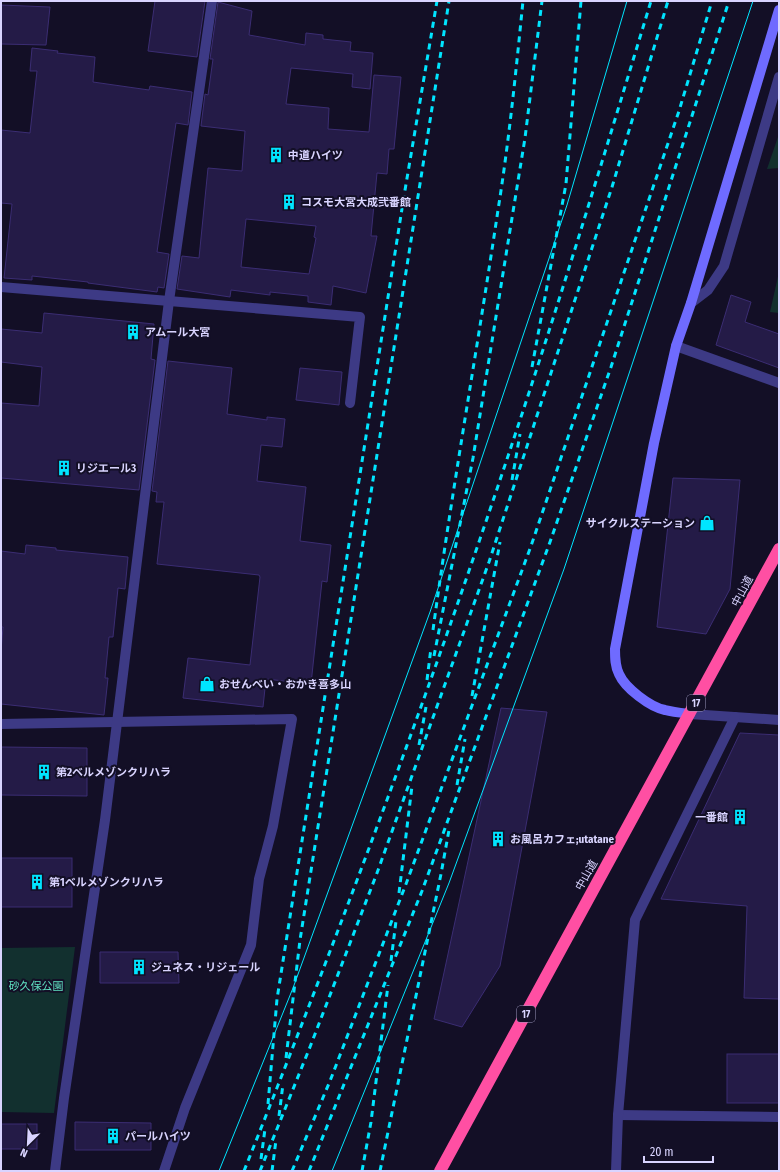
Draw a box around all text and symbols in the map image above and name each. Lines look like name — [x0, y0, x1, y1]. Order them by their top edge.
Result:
building icon: 中道ハイツ — [267, 146, 285, 164]
place label: 中道ハイツ — [288, 149, 343, 162]
building icon: コスモ大宮大成弐番館 — [280, 193, 298, 211]
place label: コスモ大宮大成弐番館 — [301, 196, 411, 209]
building icon: アムール大宮 — [124, 323, 142, 341]
place label: アムール大宮 — [145, 326, 210, 339]
building icon: リジエール3 — [55, 459, 73, 477]
place label: リジエール3 — [76, 462, 136, 475]
shop icon: サイクルステーション — [698, 514, 716, 532]
place label: サイクルステーション — [586, 517, 695, 530]
street label: 中山道 — [729, 574, 756, 609]
shop icon: おせんべい・おかき喜多山 — [198, 675, 216, 693]
place label: おせんべい・おかき喜多山 — [219, 678, 351, 691]
road number: 17 — [687, 695, 705, 711]
building icon: 第2ベルメゾンクリハラ — [35, 763, 53, 781]
place label: 第2ベルメゾンクリハラ — [56, 766, 171, 779]
building icon: 一番館 — [731, 808, 749, 826]
place label: 一番館 — [695, 811, 728, 824]
building icon: お風呂カフェ;utatane — [489, 830, 507, 848]
place label: お風呂カフェ;utatane — [510, 833, 614, 846]
street label: 中山道 — [573, 858, 600, 893]
building icon: 第1ベルメゾンクリハラ — [28, 873, 46, 891]
place label: 第1ベルメゾンクリハラ — [49, 876, 164, 889]
building icon: ジュネス・リジェール — [130, 958, 148, 976]
place label: ジュネス・リジェール — [151, 961, 260, 974]
park label: 砂久保公園 — [9, 980, 64, 993]
road number: 17 — [517, 1006, 535, 1022]
north arrow — [8, 1124, 48, 1164]
building icon: パールハイツ — [104, 1127, 122, 1145]
place label: パールハイツ — [125, 1130, 191, 1143]
scale bar — [644, 1138, 713, 1164]
text: N — [18, 1145, 30, 1160]
text: 20 m — [650, 1145, 674, 1159]

